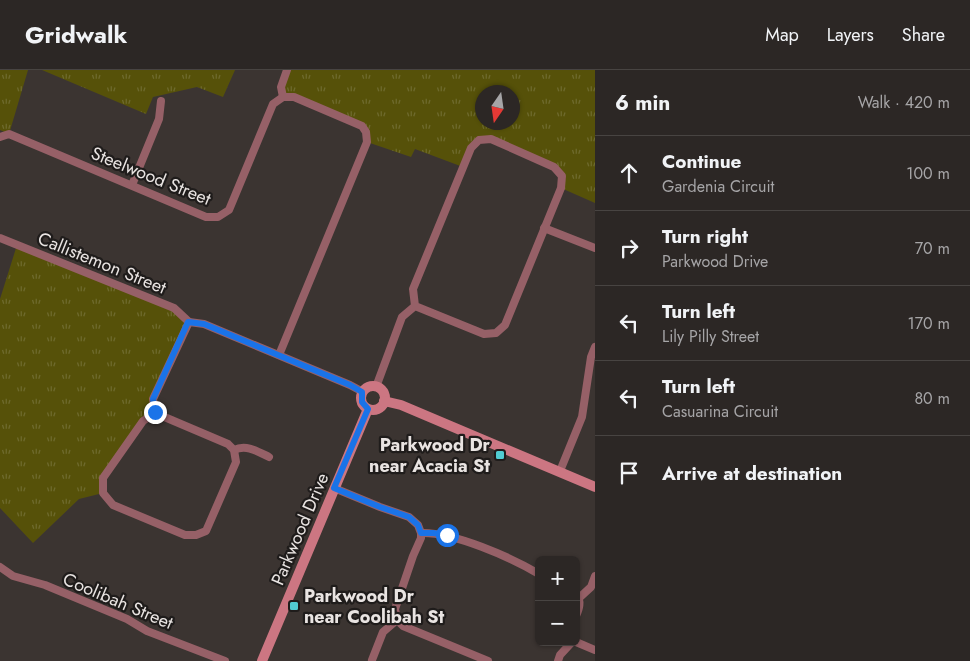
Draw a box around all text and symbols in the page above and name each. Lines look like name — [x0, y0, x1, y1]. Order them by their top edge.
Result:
text: Gridwalk — [25, 17, 127, 52]
text: Map — [765, 22, 799, 48]
text: Layers — [827, 22, 874, 48]
text: Share — [902, 22, 945, 48]
north arrow — [475, 85, 520, 130]
text: 6 min — [615, 88, 670, 118]
text: Walk · 420 m — [858, 91, 950, 114]
street label: Steelwood Street — [87, 140, 215, 212]
text: Continue — [662, 148, 741, 175]
icon: ahead — [615, 159, 643, 187]
text: 100 m — [906, 162, 950, 185]
text: Gardenia Circuit — [662, 175, 774, 198]
text: Turn right — [662, 223, 748, 250]
street label: Callistemon Street — [34, 225, 171, 301]
icon: right — [615, 234, 643, 262]
text: 70 m — [915, 237, 950, 260]
text: Parkwood Drive — [662, 250, 768, 273]
text: Turn left — [662, 298, 735, 325]
icon: left — [615, 309, 643, 337]
text: 170 m — [908, 312, 950, 335]
text: Lily Pilly Street — [662, 325, 759, 348]
text: Turn left — [662, 373, 735, 400]
icon: left — [615, 384, 643, 412]
text: 80 m — [914, 387, 950, 410]
text: Casuarina Circuit — [662, 400, 778, 423]
route end — [144, 401, 167, 424]
place label: Parkwood Dr near Acacia St — [369, 432, 491, 479]
marker: Parkwood Dr near Acacia St — [494, 449, 506, 461]
icon: arrive — [615, 459, 643, 487]
text: Arrive at destination — [662, 460, 842, 487]
street label: Parkwood Drive — [265, 469, 335, 589]
route start — [436, 524, 459, 547]
map controls — [535, 556, 580, 646]
button: + — [535, 556, 580, 601]
street label: Coolibah Street — [59, 566, 178, 636]
place label: Parkwood Dr near Coolibah St — [304, 583, 445, 630]
marker: Parkwood Dr near Coolibah St — [288, 600, 300, 612]
button: − — [535, 601, 580, 646]

